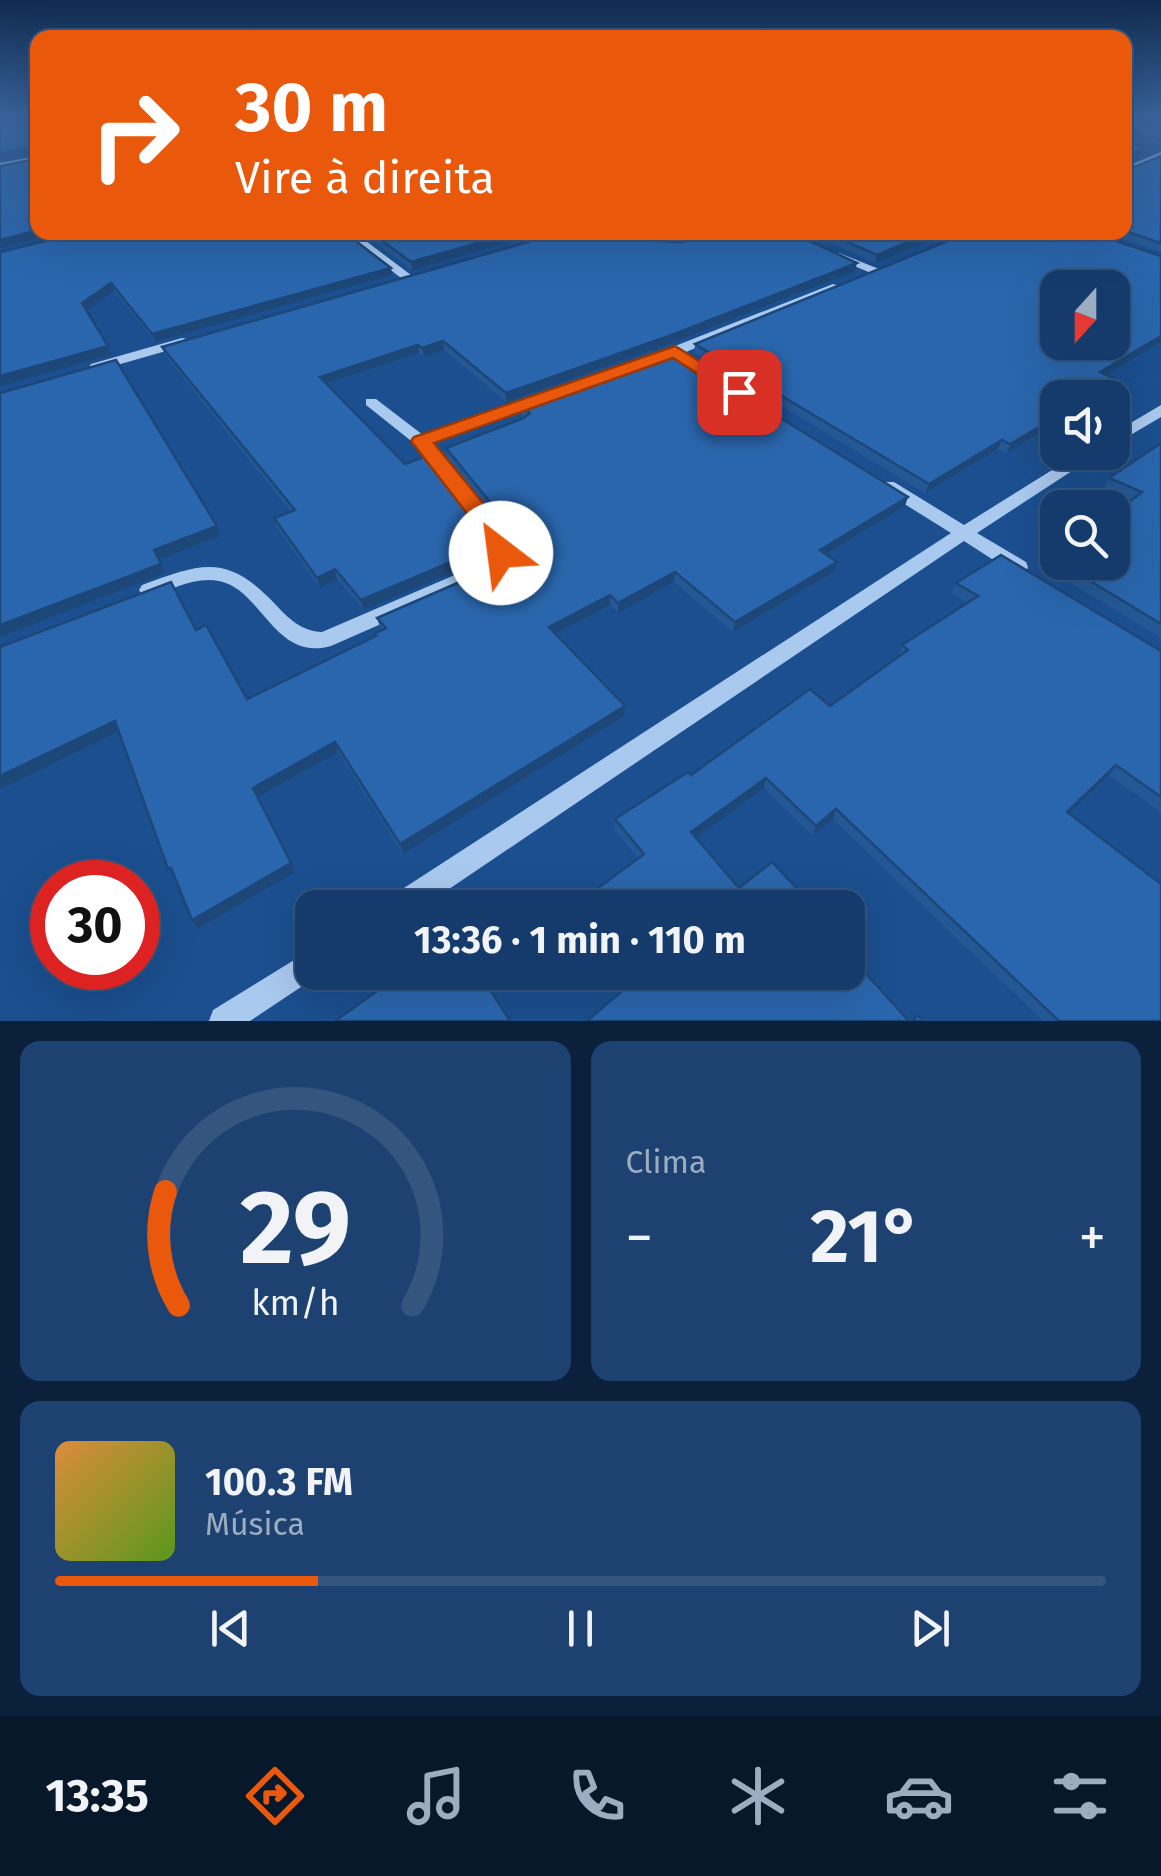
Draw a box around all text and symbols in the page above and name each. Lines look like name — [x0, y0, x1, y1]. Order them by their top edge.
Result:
text: 30 m — [235, 66, 388, 150]
icon: right — [70, 70, 200, 200]
text: Vire à direita — [235, 151, 495, 205]
north arrow — [1040, 270, 1130, 360]
map controls — [1040, 270, 1130, 580]
pin — [697, 350, 782, 435]
icon: arrive — [712, 365, 767, 420]
button: sound — [1040, 380, 1130, 470]
button: search — [1040, 490, 1130, 580]
position arrow — [449, 501, 553, 605]
speed limit sign: 30 — [30, 860, 160, 990]
text: 13:36 · 1 min · 110 m — [414, 917, 746, 963]
text: Clima — [626, 1143, 706, 1181]
text: 29 — [240, 1166, 351, 1291]
text: 21° — [810, 1192, 921, 1282]
text: − — [626, 1205, 653, 1271]
text: + — [1079, 1205, 1106, 1271]
text: km/h — [251, 1282, 339, 1324]
text: 100.3 FM — [205, 1459, 353, 1505]
text: Música — [205, 1505, 305, 1543]
icon: previous — [203, 1601, 258, 1656]
icon: pause — [553, 1601, 608, 1656]
icon: next — [903, 1601, 958, 1656]
icon: directions — [240, 1761, 310, 1831]
icon: music — [401, 1761, 471, 1831]
icon: phone — [562, 1761, 632, 1831]
icon: climate — [723, 1761, 793, 1831]
icon: car — [884, 1761, 954, 1831]
icon: filters — [1045, 1761, 1115, 1831]
text: 13:35 — [46, 1769, 149, 1823]

